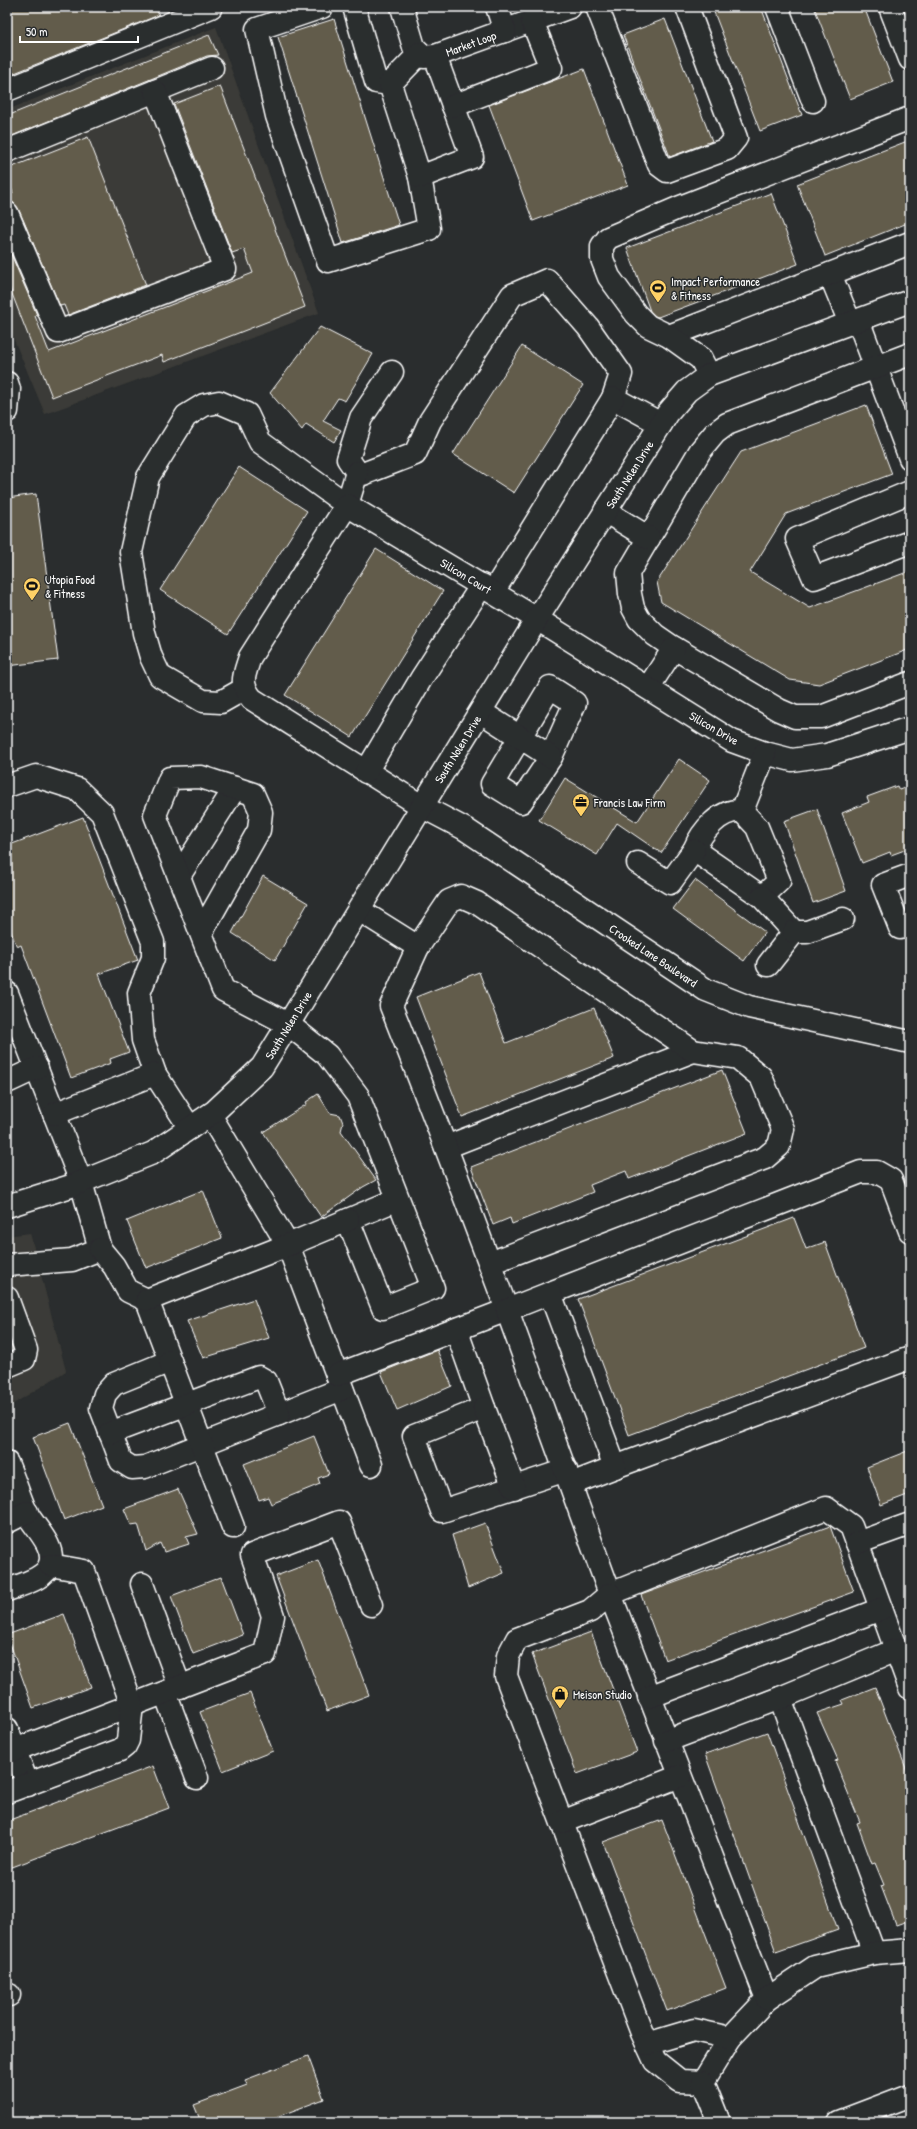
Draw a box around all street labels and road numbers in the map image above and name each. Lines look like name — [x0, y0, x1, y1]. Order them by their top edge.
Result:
street label: Market Loop — [443, 26, 498, 60]
street label: South Nolen Drive — [601, 437, 657, 511]
street label: Silicon Court — [437, 554, 495, 598]
street label: Silicon Drive — [686, 707, 742, 749]
street label: South Nolen Drive — [430, 711, 485, 786]
street label: Crooked Lane Boulevard — [606, 919, 701, 991]
street label: South Nolen Drive — [260, 987, 315, 1062]

